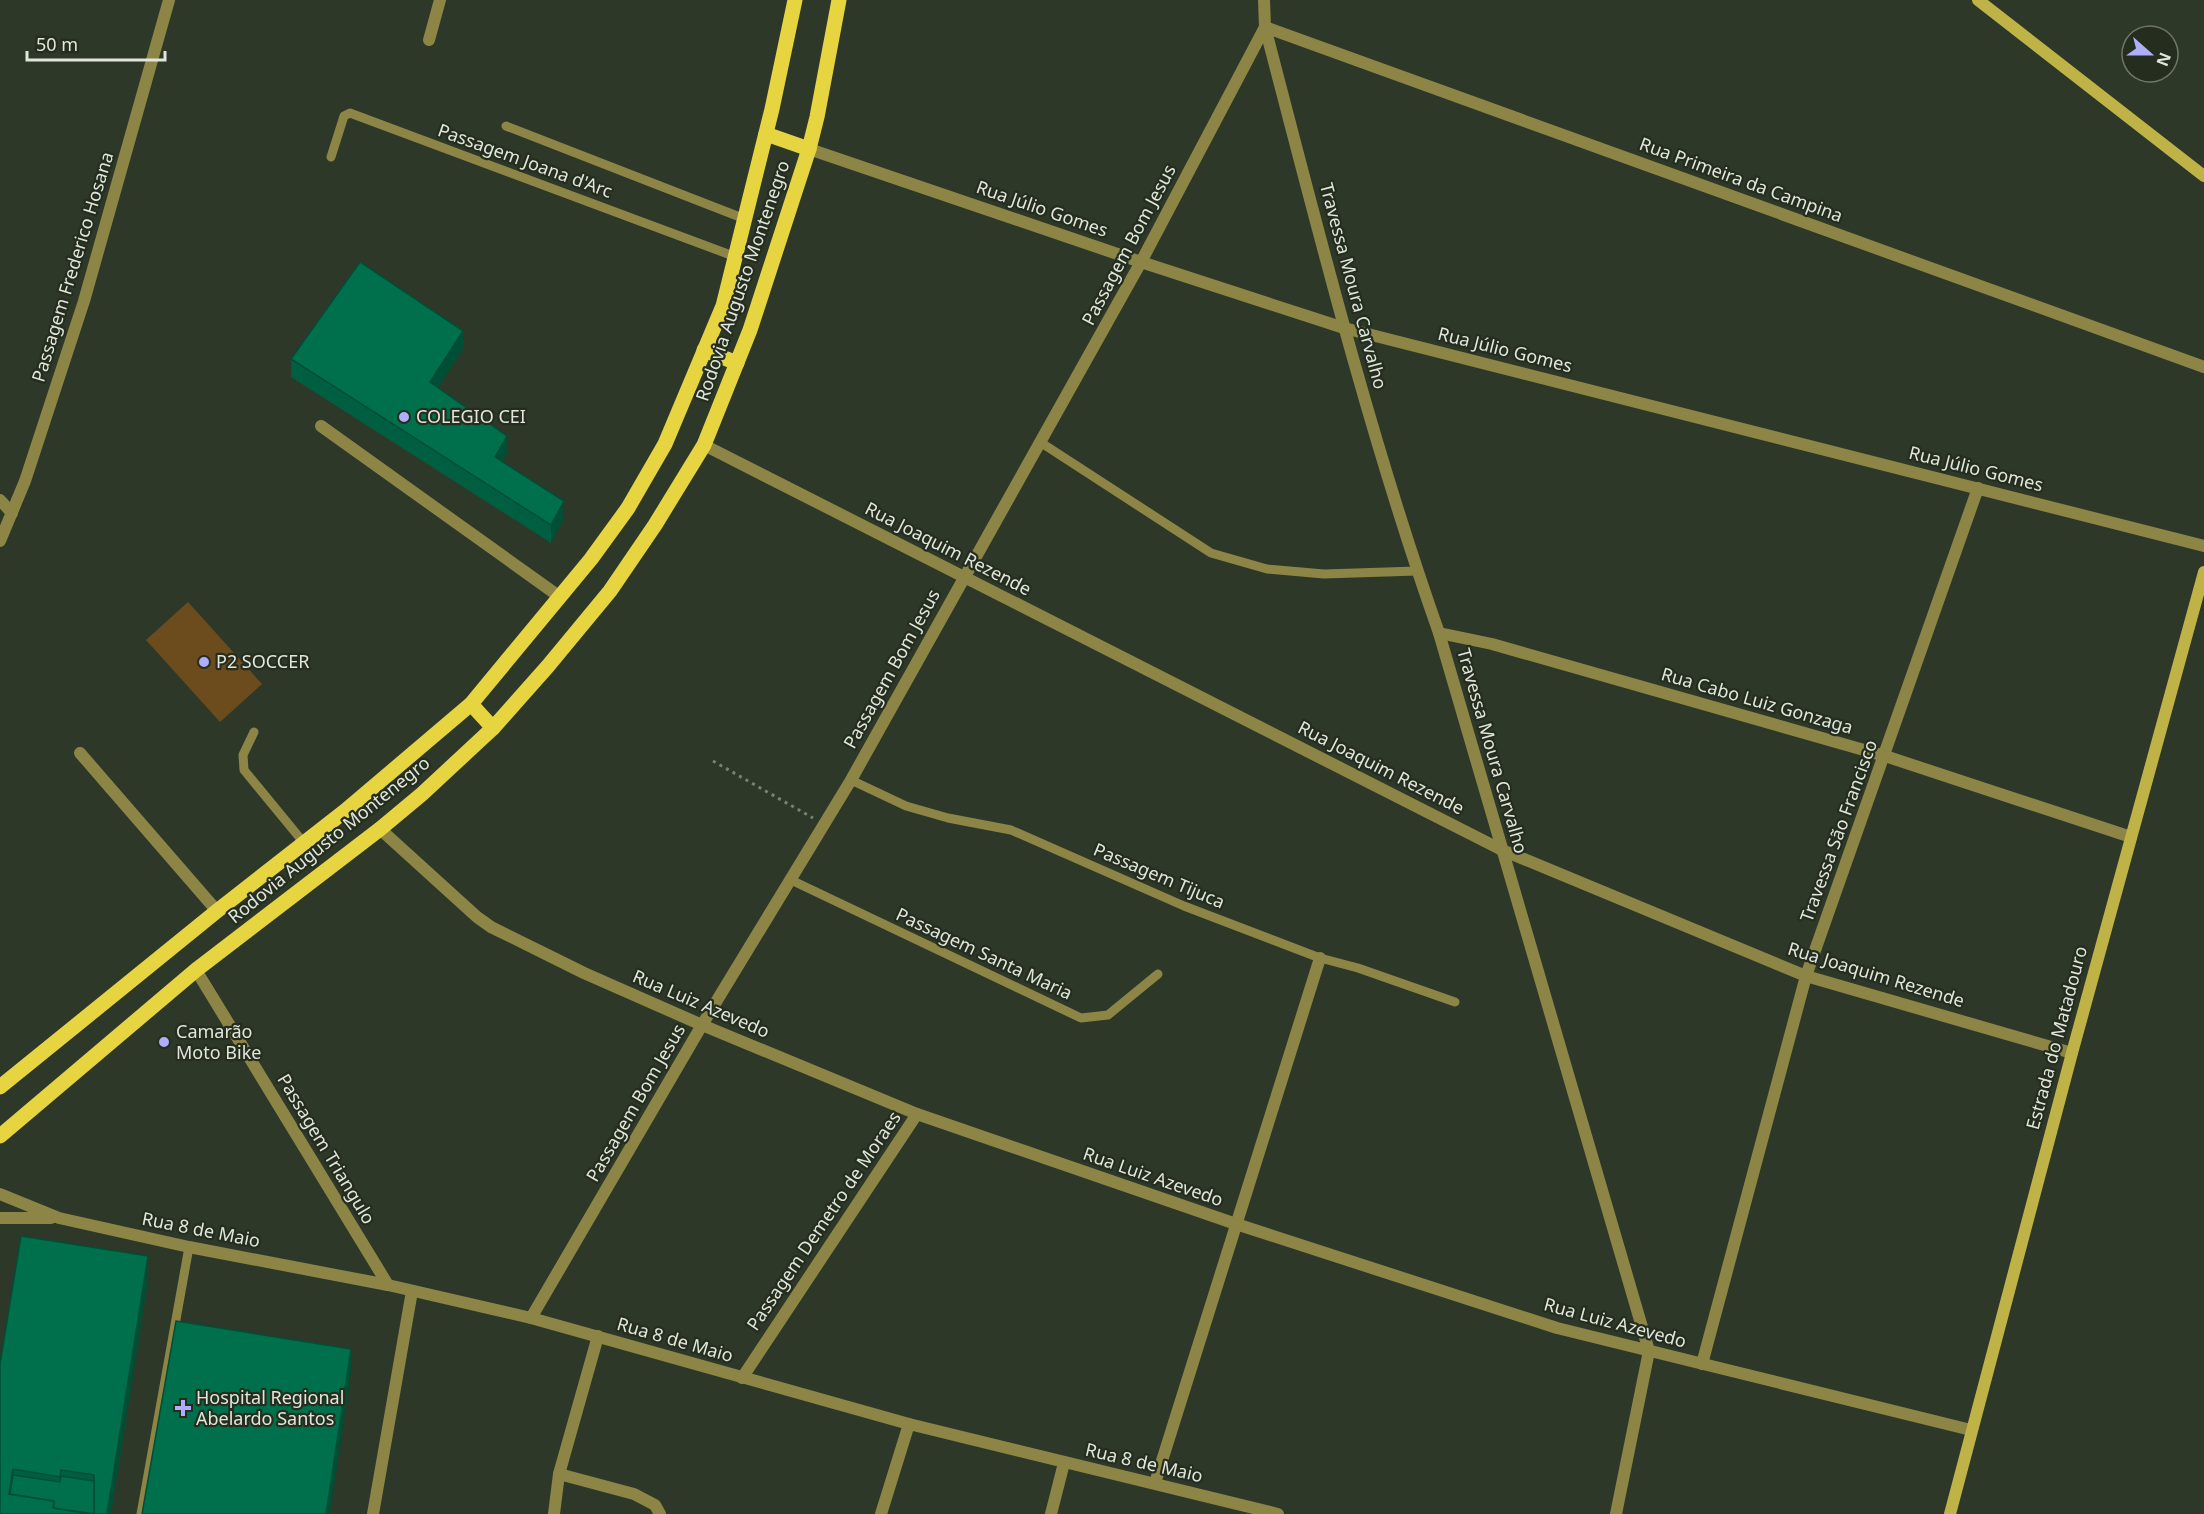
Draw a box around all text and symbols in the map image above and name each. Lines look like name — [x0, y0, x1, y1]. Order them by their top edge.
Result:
scale bar — [27, 24, 165, 62]
north arrow — [2120, 24, 2180, 84]
text: 50 m — [36, 32, 78, 56]
text: N — [2151, 49, 2177, 69]
street label: Passagem Joana d'Arc — [435, 117, 616, 203]
street label: Rua Primeira da Campina — [1636, 131, 1846, 227]
street label: Passagem Frederico Hosana — [26, 149, 119, 385]
street label: Rodovia Augusto Montenegro — [690, 157, 795, 404]
street label: Passagem Bom Jesus — [1076, 160, 1181, 329]
street label: Rua Júlio Gomes — [973, 174, 1111, 242]
street label: Travessa Moura Carvalho — [1315, 180, 1393, 392]
street label: Rua Júlio Gomes — [1436, 321, 1575, 377]
place label: COLEGIO CEI — [416, 404, 526, 428]
marker: COLEGIO CEI — [397, 410, 411, 424]
street label: Rua Júlio Gomes — [1907, 440, 2046, 496]
street label: Rua Joaquim Rezende — [861, 496, 1036, 600]
street label: Passagem Bom Jesus — [837, 585, 945, 752]
street label: Travessa Moura Carvalho — [1452, 645, 1534, 856]
place label: P2 SOCCER — [216, 649, 309, 673]
marker: P2 SOCCER — [197, 655, 211, 669]
street label: Rua Cabo Luiz Gonzaga — [1659, 661, 1856, 739]
street label: Rua Joaquim Rezende — [1294, 715, 1469, 819]
street label: Travessa São Francisco — [1794, 736, 1882, 925]
street label: Rodovia Augusto Montenegro — [222, 750, 434, 928]
street label: Passagem Tijuca — [1090, 837, 1229, 914]
street label: Passagem Santa Maria — [892, 902, 1077, 1005]
street label: Rua Joaquim Rezende — [1785, 936, 1968, 1012]
street label: Estrada do Matadouro — [2020, 943, 2092, 1132]
street label: Rua Luiz Azevedo — [629, 963, 773, 1043]
place label: Camarão Moto Bike — [176, 1019, 261, 1064]
street label: Passagem Bom Jesus — [580, 1019, 690, 1186]
marker: Camarão Moto Bike — [157, 1035, 171, 1049]
street label: Passagem Triangulo — [272, 1069, 381, 1228]
street label: Passagem Demetro de Moraes — [741, 1106, 906, 1335]
street label: Rua Luiz Azevedo — [1080, 1141, 1226, 1211]
street label: Rua 8 de Maio — [140, 1206, 262, 1252]
street label: Rua Luiz Azevedo — [1541, 1291, 1689, 1353]
street label: Rua 8 de Maio — [614, 1311, 736, 1367]
place label: Hospital Regional Abelardo Santos — [196, 1385, 344, 1430]
marker: Hospital Regional Abelardo Santos — [174, 1399, 192, 1417]
street label: Rua 8 de Maio — [1083, 1437, 1205, 1487]

